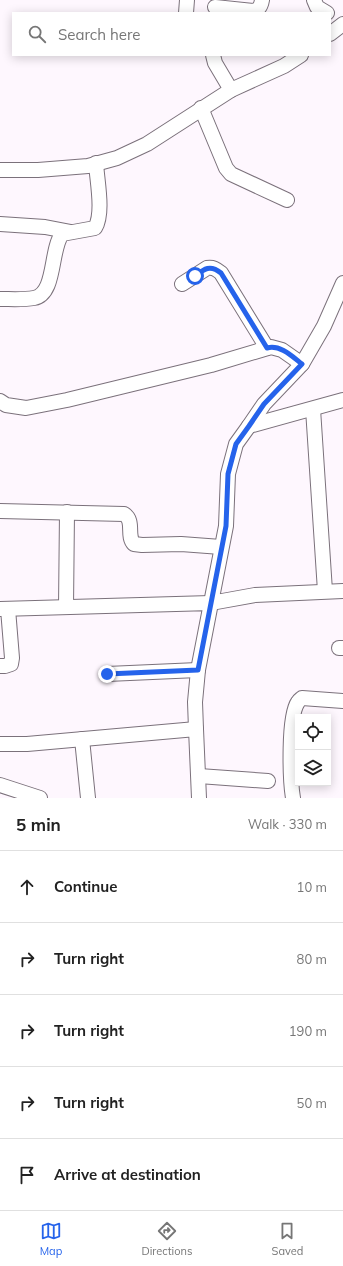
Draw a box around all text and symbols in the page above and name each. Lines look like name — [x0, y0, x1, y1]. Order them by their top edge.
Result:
search box — [12, 12, 331, 56]
icon: search — [26, 23, 48, 45]
text: Search here — [58, 25, 140, 44]
route start — [186, 267, 204, 285]
route end — [98, 665, 116, 683]
map controls — [295, 714, 331, 786]
button: locate — [295, 714, 331, 750]
button: layers — [295, 750, 331, 786]
text: 5 min — [16, 814, 61, 835]
text: Walk · 330 m — [248, 816, 327, 832]
icon: ahead — [16, 876, 38, 898]
text: Continue — [54, 877, 117, 896]
text: 10 m — [297, 879, 327, 895]
icon: right — [16, 948, 38, 970]
text: Turn right — [54, 949, 124, 968]
text: 80 m — [297, 951, 327, 967]
icon: right — [16, 1020, 38, 1042]
text: Turn right — [54, 1021, 124, 1040]
text: 190 m — [289, 1023, 327, 1039]
icon: right — [16, 1092, 38, 1114]
text: Turn right — [54, 1093, 124, 1112]
text: 50 m — [297, 1095, 327, 1111]
icon: arrive — [16, 1164, 38, 1186]
text: Arrive at destination — [54, 1165, 201, 1184]
tab: Map — [40, 1220, 62, 1258]
tab: Directions — [142, 1220, 192, 1258]
tab: Saved — [272, 1220, 303, 1258]

